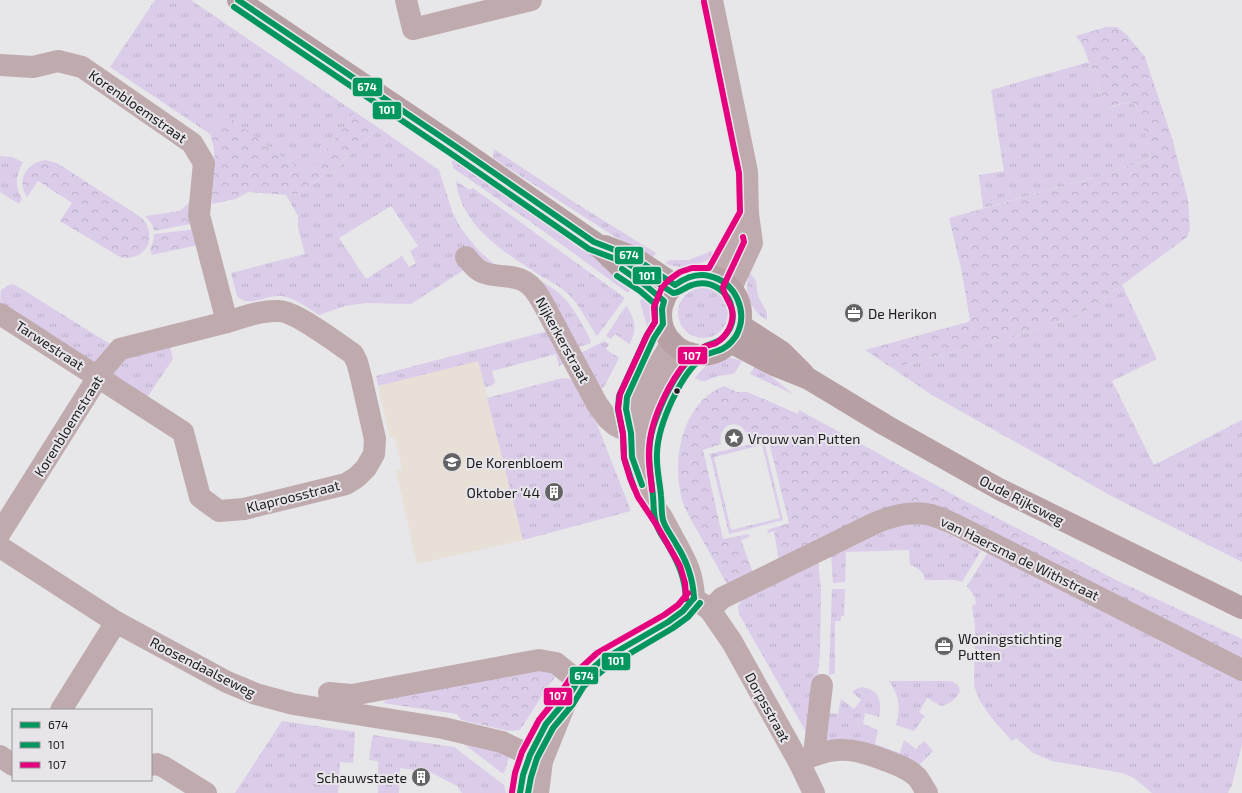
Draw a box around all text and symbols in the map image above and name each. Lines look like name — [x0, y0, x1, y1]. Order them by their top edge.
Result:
street label: Korenbloemstraat — [86, 66, 190, 146]
line badge: 674 — [352, 77, 383, 97]
text: 674 — [357, 80, 377, 93]
line badge: 101 — [372, 101, 402, 120]
text: 101 — [379, 103, 395, 116]
line badge: 674 — [614, 246, 644, 265]
text: 674 — [619, 248, 639, 261]
line badge: 101 — [632, 266, 662, 285]
text: 101 — [639, 269, 655, 282]
street label: Nijkerkerstraat — [532, 294, 594, 386]
office icon: De Herikon — [843, 302, 865, 324]
place label: De Herikon — [868, 305, 937, 322]
street label: Tarwestraat — [13, 317, 87, 373]
line badge: 107 — [677, 346, 708, 365]
text: 107 — [683, 349, 701, 362]
street label: Korenbloemstraat — [30, 372, 106, 480]
unlabelled marker — [672, 386, 682, 396]
place icon: Vrouw van Putten — [723, 427, 745, 449]
place label: Vrouw van Putten — [748, 430, 860, 447]
school or university icon: De Korenbloem — [441, 451, 463, 473]
place label: De Korenbloem — [466, 454, 563, 471]
street label: Oude Rijksweg — [977, 471, 1067, 529]
street label: Klaproosstraat — [245, 476, 341, 516]
building icon: Oktober '44 — [543, 481, 565, 503]
place label: Oktober '44 — [467, 484, 540, 501]
street label: van Haersma de Withstraat — [938, 512, 1102, 604]
place label: Woningstichting Putten — [958, 630, 1062, 663]
street label: Roosendaalseweg — [147, 633, 259, 701]
office icon: Woningstichting Putten — [933, 635, 955, 657]
line badge: 101 — [601, 652, 631, 671]
text: 101 — [608, 654, 624, 667]
line badge: 674 — [569, 666, 599, 685]
text: 674 — [574, 669, 594, 682]
street label: Dorpsstraat — [742, 669, 794, 745]
line badge: 107 — [543, 687, 573, 706]
text: 107 — [549, 689, 567, 702]
legend — [12, 709, 152, 781]
text: 674 — [48, 717, 68, 731]
text: 101 — [48, 737, 65, 751]
text: 107 — [48, 757, 66, 771]
building icon: Schauwstaete — [410, 766, 432, 788]
place label: Schauwstaete — [316, 769, 407, 786]

